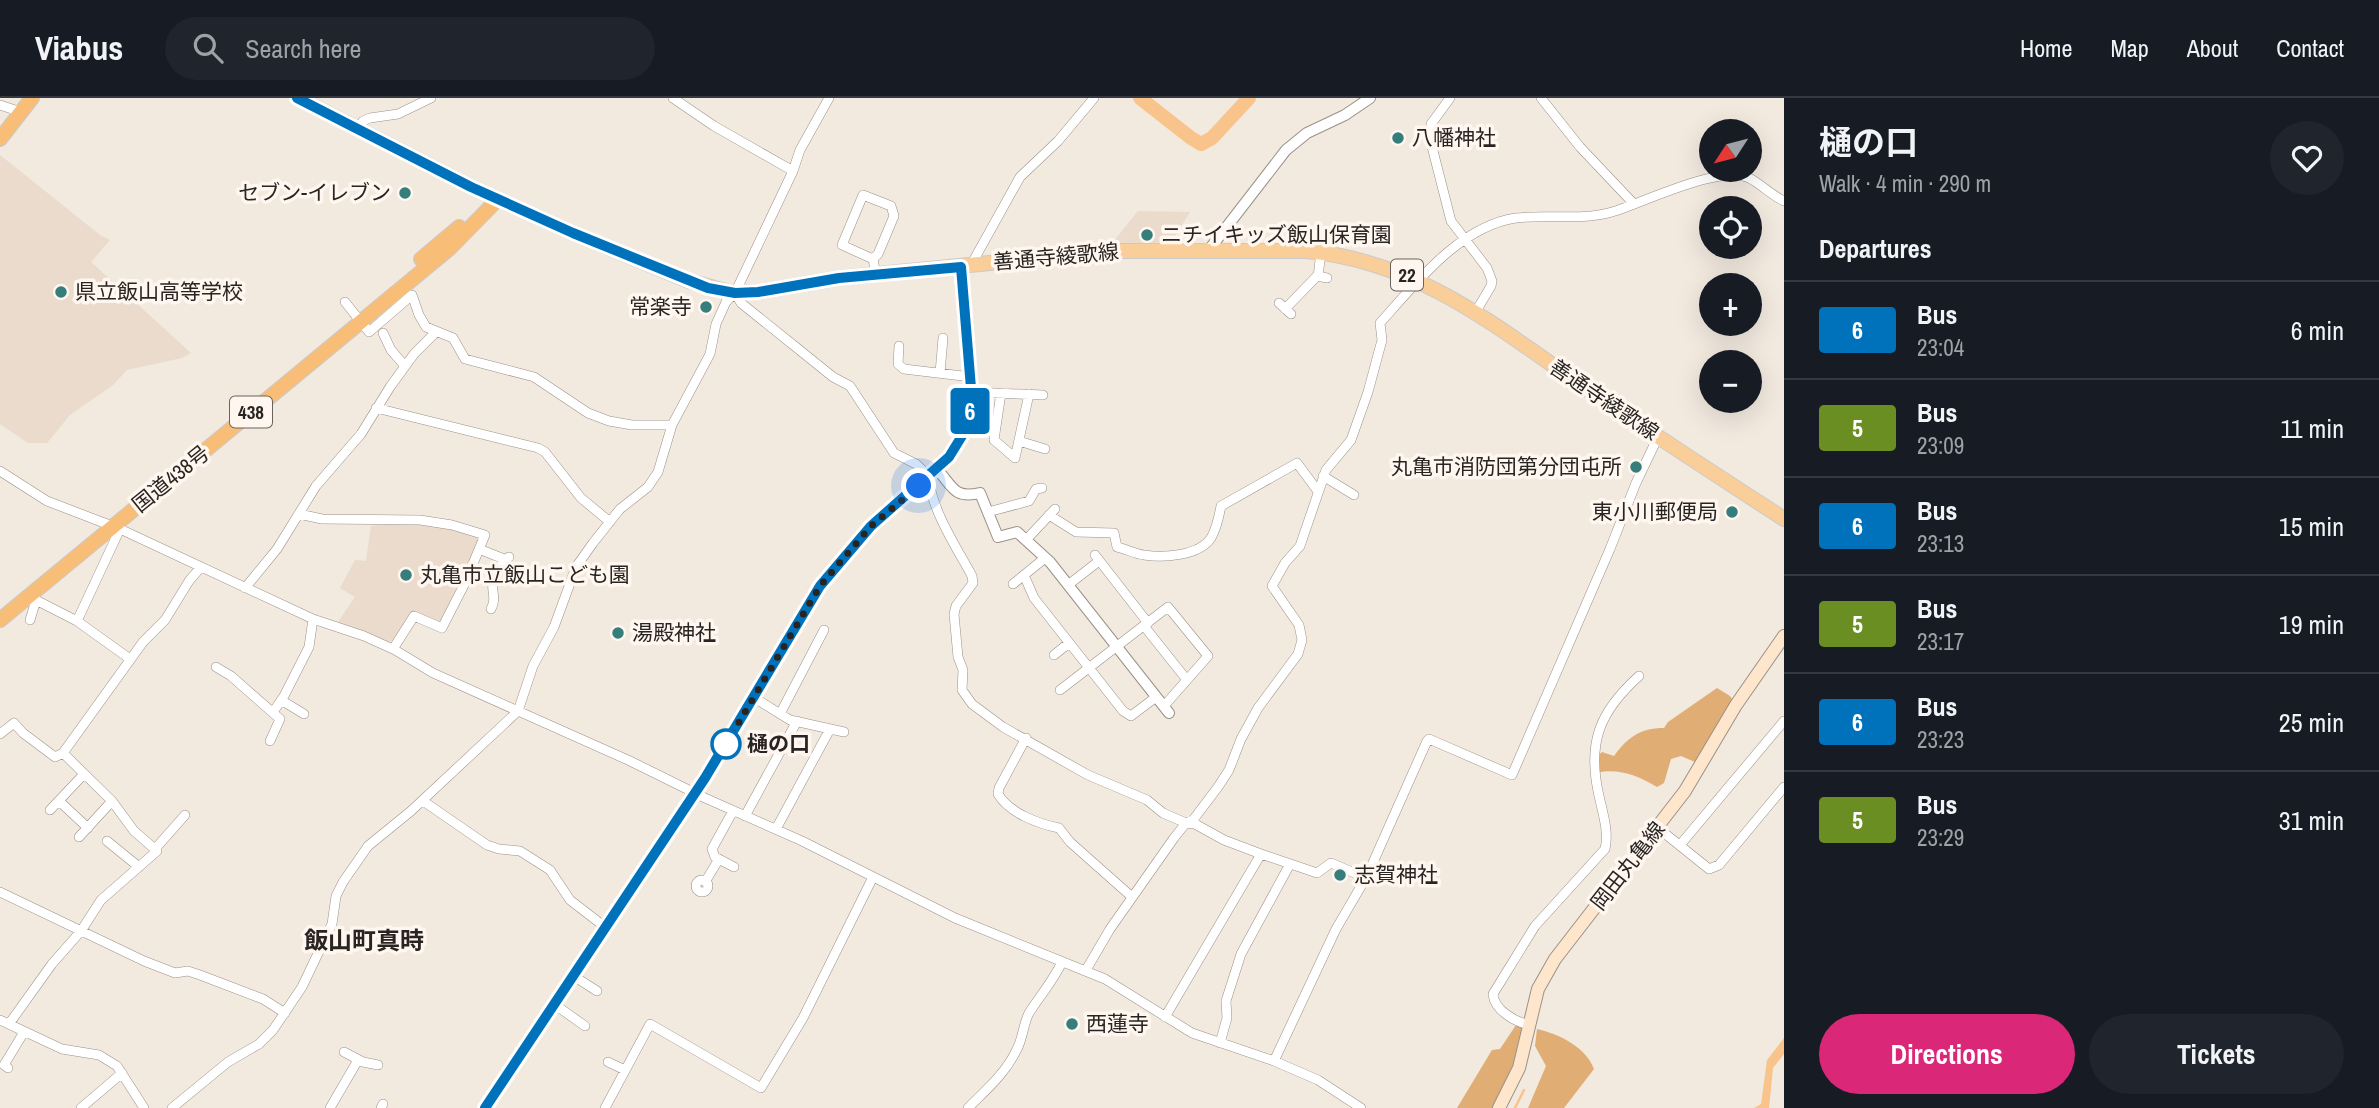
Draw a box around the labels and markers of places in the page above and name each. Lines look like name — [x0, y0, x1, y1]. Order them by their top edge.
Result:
place label: 八幡神社 — [1412, 123, 1496, 152]
marker: 八幡神社 — [1390, 130, 1406, 146]
place label: セブン-イレブン — [238, 178, 391, 207]
marker: セブン-イレブン — [397, 185, 413, 201]
place label: ニチイキッズ飯山保育園 — [1161, 220, 1392, 249]
marker: ニチイキッズ飯山保育園 — [1139, 227, 1155, 243]
place label: 県立飯山高等学校 — [75, 277, 243, 306]
marker: 県立飯山高等学校 — [53, 284, 69, 300]
place label: 常楽寺 — [629, 292, 692, 321]
marker: 常楽寺 — [698, 299, 714, 315]
place label: 丸亀市消防団第分団屯所 — [1391, 452, 1622, 481]
marker: 丸亀市消防団第分団屯所 — [1628, 459, 1644, 475]
place label: 東小川郵便局 — [1592, 497, 1718, 526]
marker: 東小川郵便局 — [1724, 504, 1740, 520]
place label: 丸亀市立飯山こども園 — [420, 560, 630, 589]
marker: 丸亀市立飯山こども園 — [398, 567, 414, 583]
place label: 湯殿神社 — [632, 618, 716, 647]
marker: 湯殿神社 — [610, 625, 626, 641]
marker: 樋の口 — [711, 729, 741, 759]
place label: 樋の口 — [747, 729, 810, 758]
place label: 志賀神社 — [1354, 860, 1438, 889]
marker: 志賀神社 — [1332, 867, 1348, 883]
place label: 西蓮寺 — [1086, 1009, 1149, 1038]
marker: 西蓮寺 — [1064, 1016, 1080, 1032]

